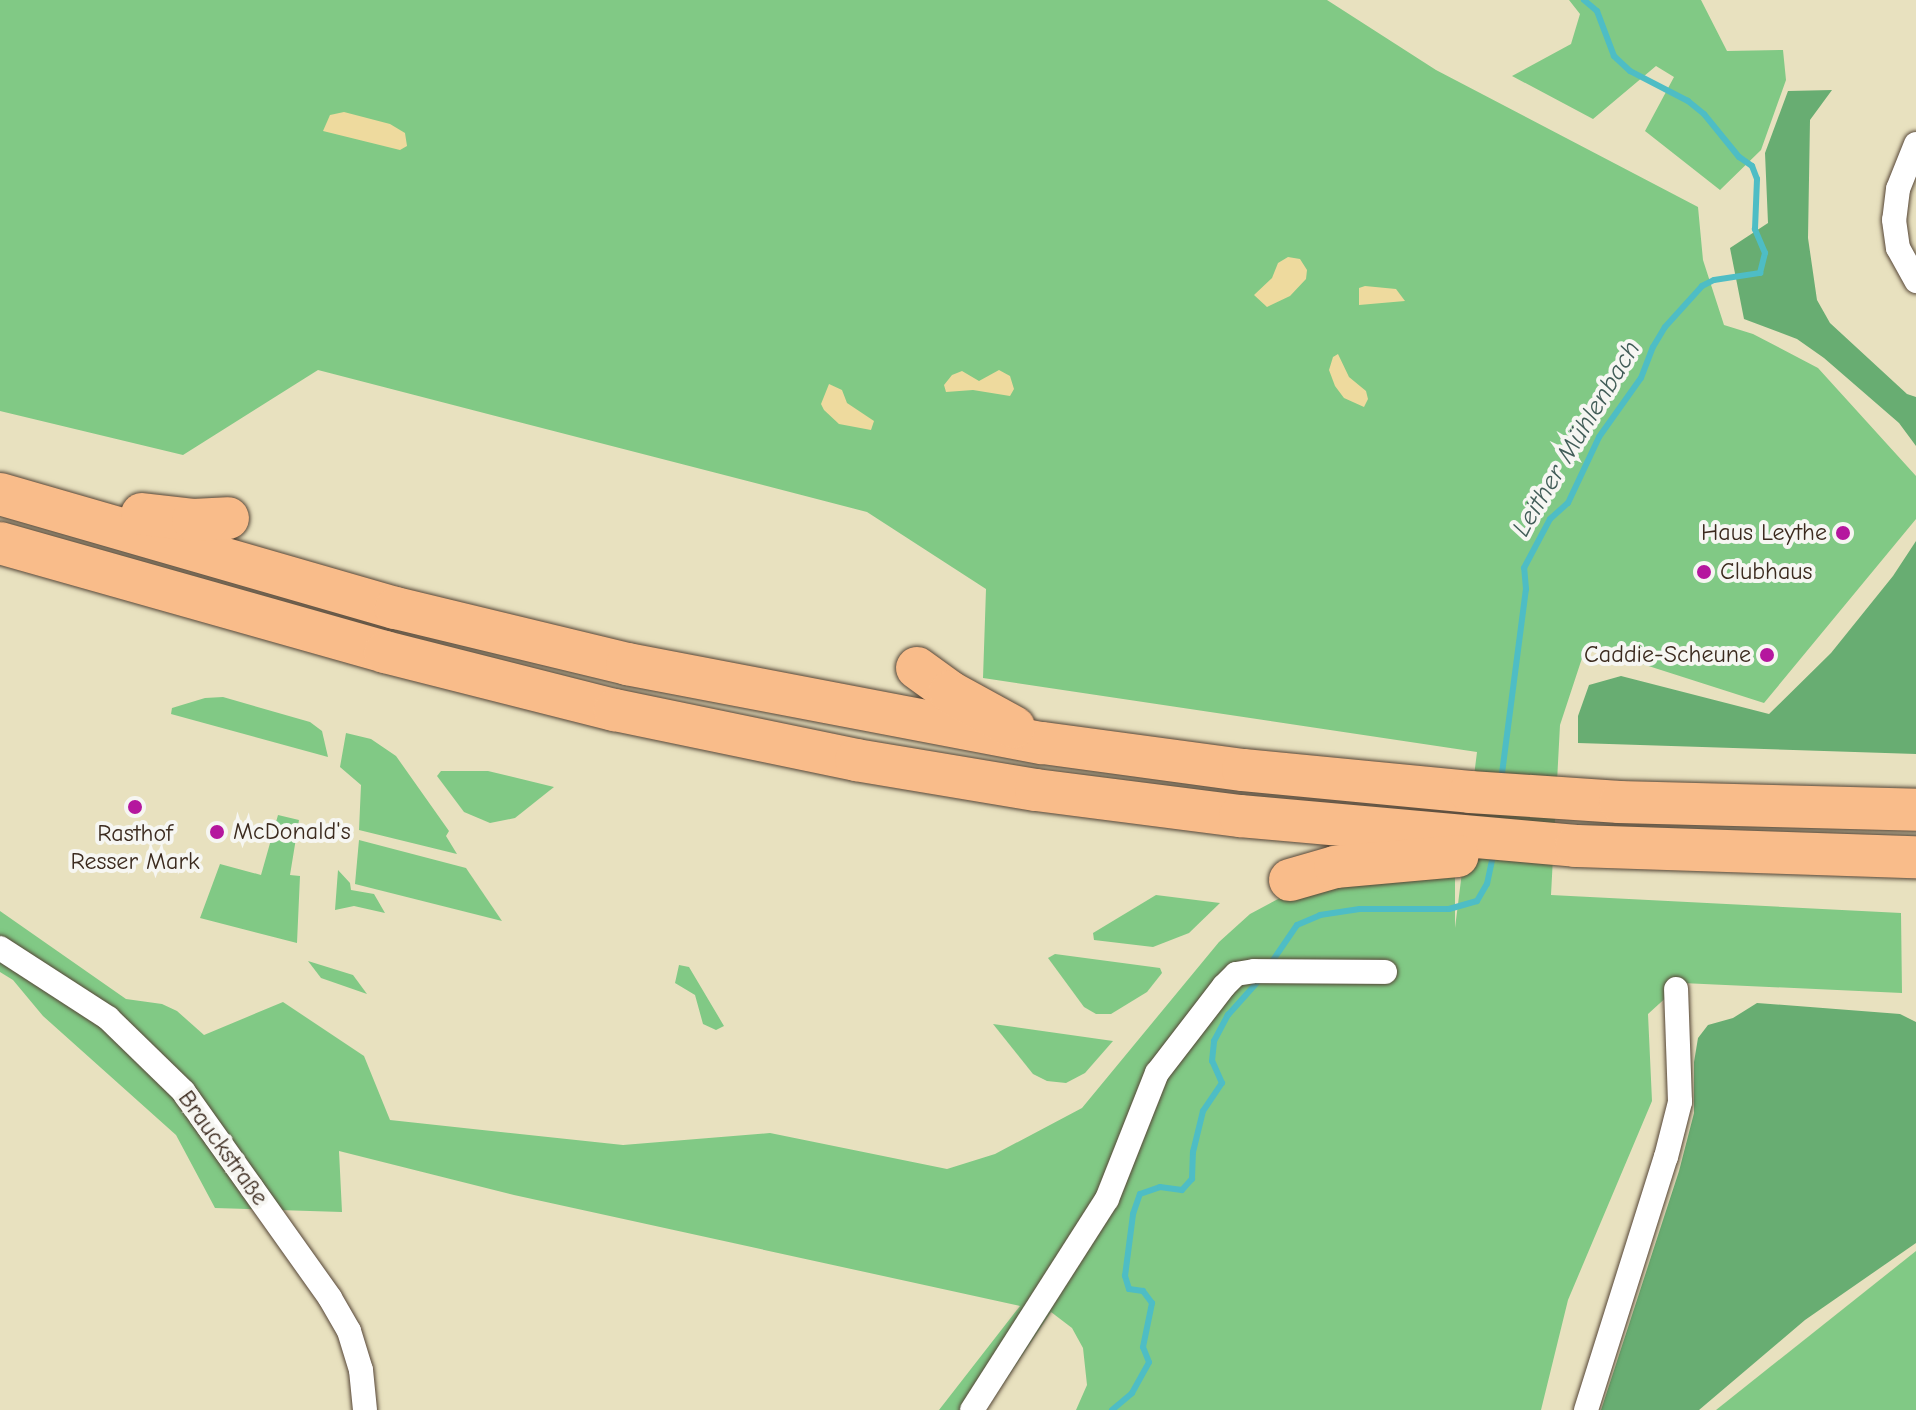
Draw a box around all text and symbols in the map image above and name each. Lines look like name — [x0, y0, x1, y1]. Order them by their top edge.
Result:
water label: Leither Mühlenbach — [1506, 336, 1648, 542]
place label: Haus Leythe — [1701, 519, 1827, 547]
marker: Haus Leythe — [1834, 524, 1852, 542]
place label: Clubhaus — [1720, 558, 1813, 586]
marker: Clubhaus — [1695, 563, 1713, 581]
place label: Caddie-Scheune — [1584, 641, 1751, 669]
marker: Caddie-Scheune — [1758, 646, 1776, 664]
marker: Rasthof Resser Mark — [126, 798, 144, 816]
place label: McDonald's — [233, 818, 351, 846]
place label: Rasthof Resser Mark — [70, 820, 200, 876]
marker: McDonald's — [208, 823, 226, 841]
street label: Brauckstraße — [172, 1085, 274, 1211]

